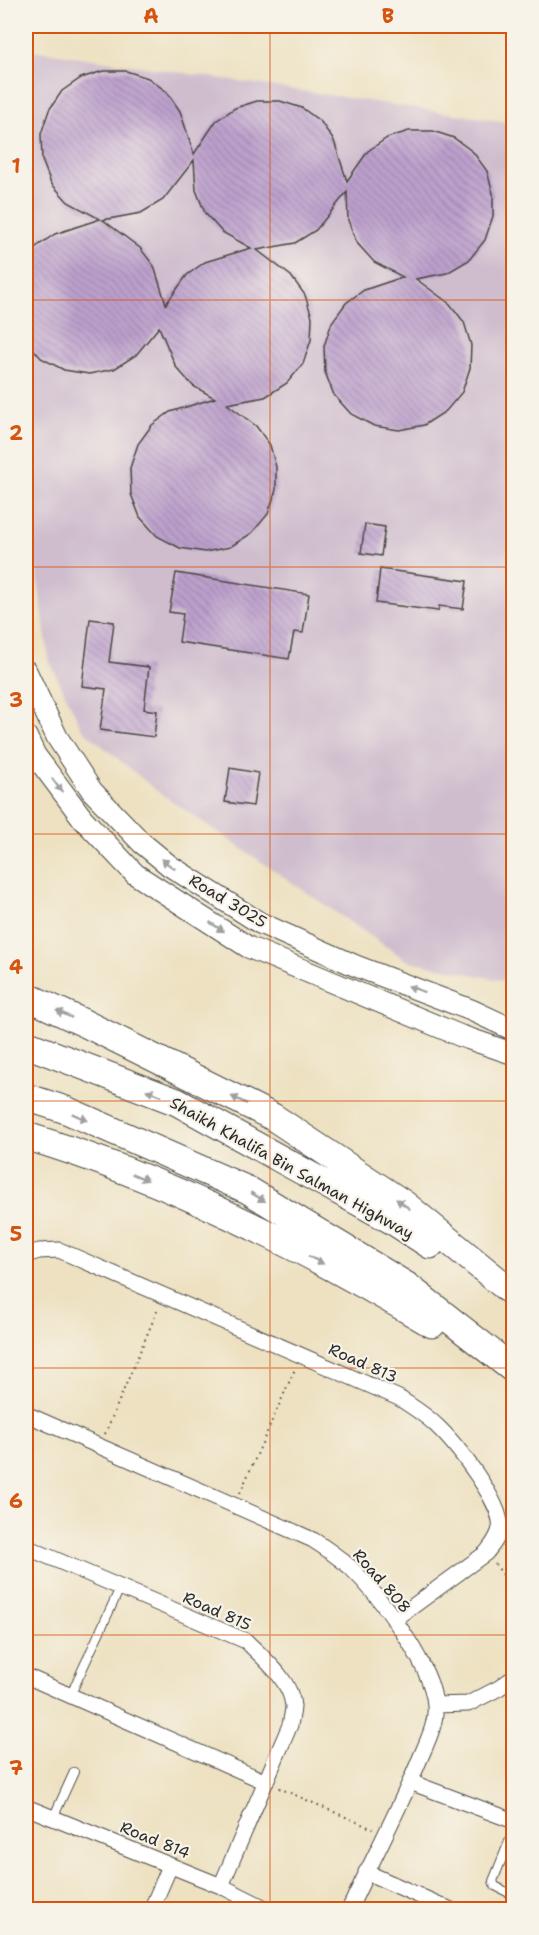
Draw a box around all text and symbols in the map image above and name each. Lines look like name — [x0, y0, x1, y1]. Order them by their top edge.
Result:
text: A — [143, 3, 159, 29]
text: B — [382, 3, 394, 29]
text: 1 — [11, 153, 21, 179]
text: 2 — [9, 420, 23, 446]
text: 3 — [9, 687, 23, 713]
one-way arrow — [51, 778, 63, 793]
one-way arrow — [161, 858, 177, 870]
street label: Road 3025 — [185, 869, 271, 933]
one-way arrow — [209, 921, 225, 932]
text: 4 — [9, 954, 23, 980]
one-way arrow — [407, 984, 425, 994]
one-way arrow — [55, 1009, 72, 1018]
one-way arrow — [144, 1088, 162, 1098]
street label: Shaikh Khalifa Bin Salman Highway — [166, 1092, 418, 1244]
one-way arrow — [230, 1095, 247, 1104]
one-way arrow — [72, 1112, 90, 1122]
one-way arrow — [131, 1172, 149, 1182]
one-way arrow — [250, 1191, 266, 1202]
one-way arrow — [396, 1198, 412, 1210]
text: 5 — [10, 1221, 22, 1247]
one-way arrow — [308, 1255, 325, 1264]
street label: Road 813 — [325, 1339, 401, 1387]
text: 6 — [9, 1488, 23, 1514]
street label: Road 808 — [348, 1544, 416, 1618]
street label: Road 815 — [180, 1587, 254, 1635]
text: 7 — [9, 1755, 23, 1781]
street label: Road 814 — [117, 1817, 193, 1863]

